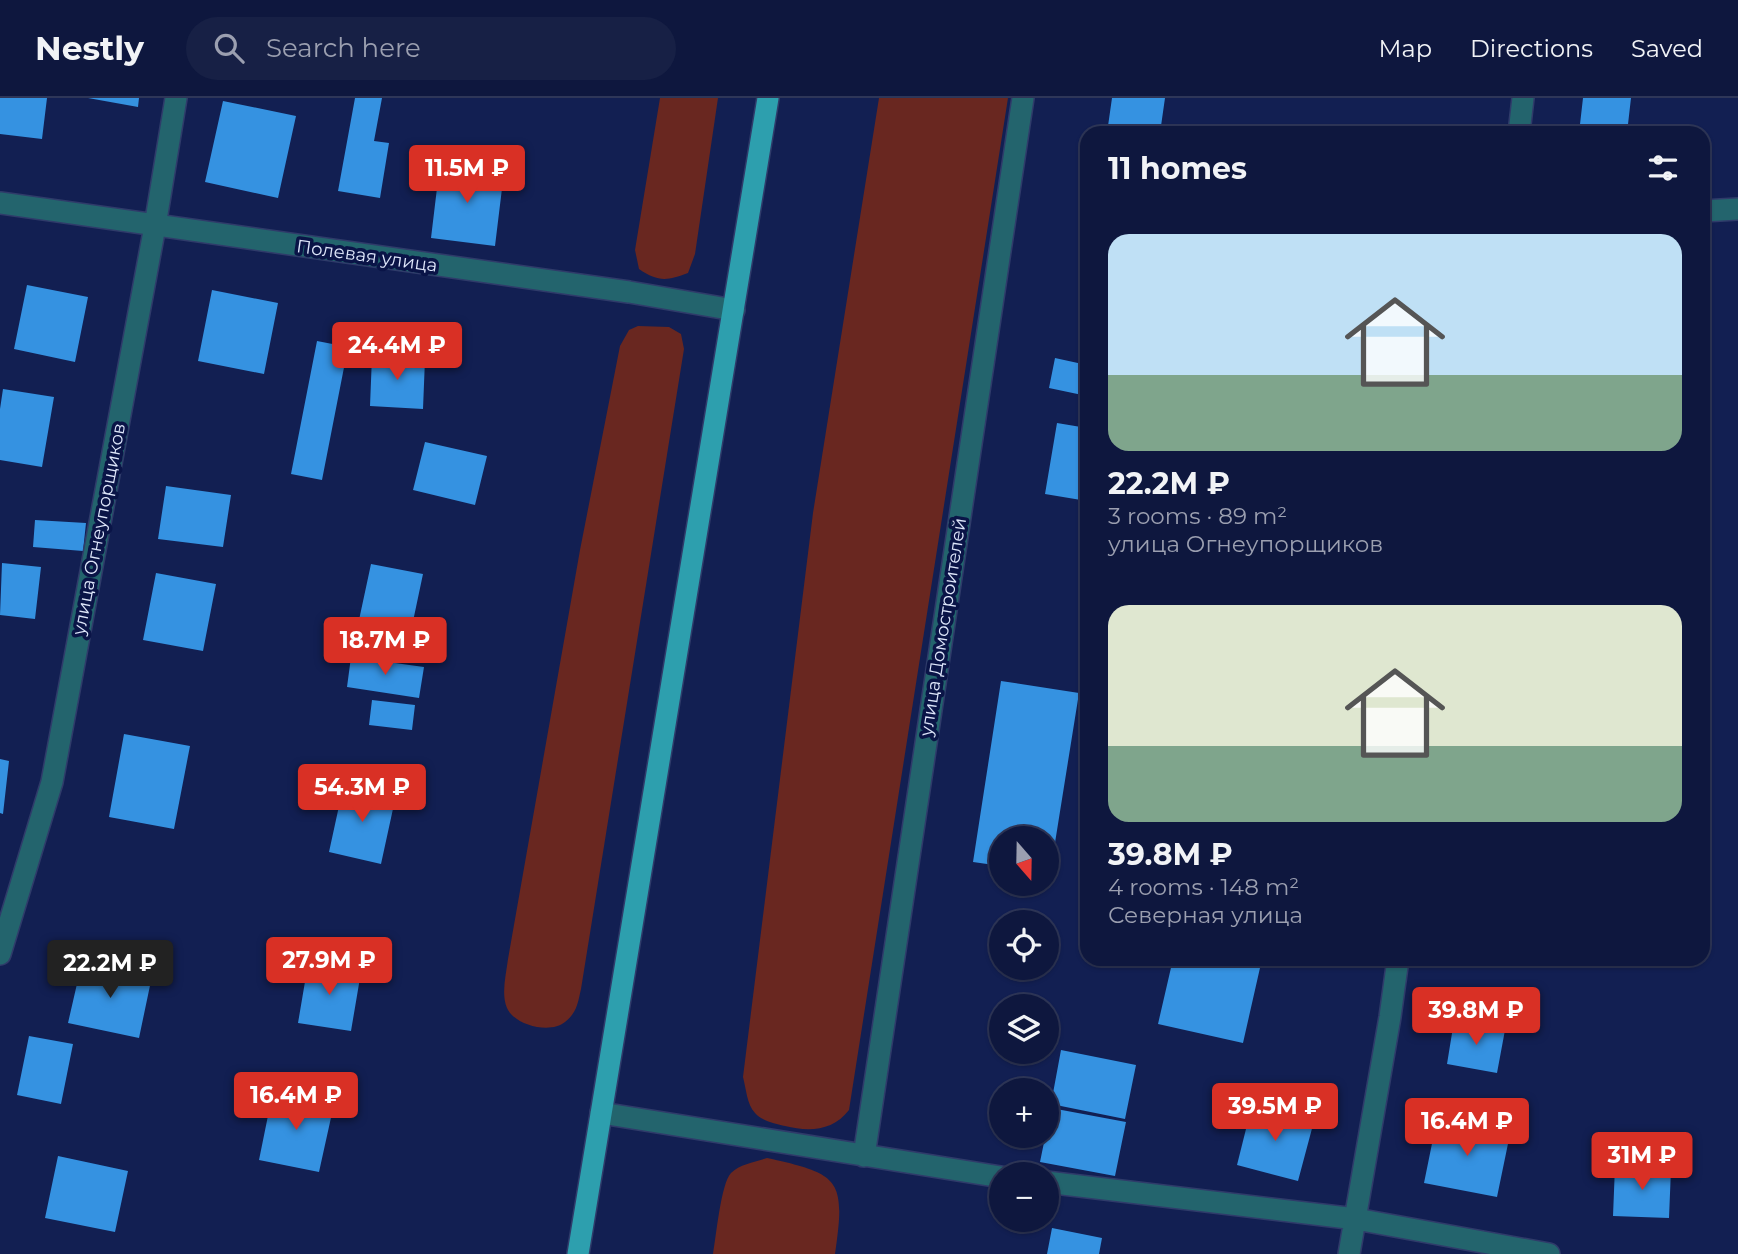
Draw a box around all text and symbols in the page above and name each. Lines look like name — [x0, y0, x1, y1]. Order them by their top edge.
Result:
search box — [186, 17, 676, 80]
text: Nestly — [35, 28, 144, 68]
icon: search — [210, 29, 248, 67]
text: Search here — [266, 32, 421, 64]
text: Map — [1379, 34, 1432, 63]
text: Directions — [1470, 34, 1593, 63]
text: Saved — [1631, 34, 1703, 63]
pin: 11.5M ₽ — [402, 146, 532, 205]
icon: filters — [1644, 149, 1682, 187]
text: 11 homes — [1108, 150, 1247, 187]
text: 11.5M ₽ — [425, 154, 509, 182]
street label: Полевая улица — [295, 235, 439, 277]
icon: home — [1332, 279, 1458, 405]
pin: 24.4M ₽ — [332, 322, 462, 382]
text: 24.4M ₽ — [348, 331, 446, 359]
street label: улица Огнеупорщиков — [67, 421, 130, 638]
text: 22.2M ₽ — [1108, 465, 1230, 502]
text: 3 rooms · 89 m² — [1108, 502, 1287, 530]
street label: улица Домостроителей — [915, 516, 971, 739]
text: улица Огнеупорщиков — [1108, 530, 1383, 558]
pin: 18.7M ₽ — [320, 618, 450, 677]
text: 18.7M ₽ — [340, 626, 430, 654]
icon: home — [1332, 650, 1458, 776]
pin: 54.3M ₽ — [297, 764, 427, 824]
text: 54.3M ₽ — [314, 773, 410, 801]
north arrow — [989, 826, 1059, 896]
map controls — [989, 826, 1059, 1232]
text: 39.8M ₽ — [1108, 836, 1233, 873]
text: 4 rooms · 148 m² — [1108, 873, 1299, 901]
text: Северная улица — [1108, 901, 1303, 929]
button: locate — [989, 910, 1059, 980]
pin: 27.9M ₽ — [264, 937, 394, 997]
pin: 22.2M ₽ — [45, 940, 175, 1000]
text: 27.9M ₽ — [282, 946, 376, 974]
text: 22.2M ₽ — [63, 949, 157, 977]
pin: 39.8M ₽ — [1411, 988, 1541, 1047]
button: layers — [989, 994, 1059, 1064]
text: 39.8M ₽ — [1428, 996, 1524, 1024]
pin: 16.4M ₽ — [231, 1072, 361, 1132]
button: + — [989, 1078, 1059, 1148]
text: 16.4M ₽ — [250, 1081, 342, 1109]
pin: 39.5M ₽ — [1210, 1084, 1340, 1143]
text: 39.5M ₽ — [1228, 1092, 1322, 1120]
pin: 16.4M ₽ — [1402, 1098, 1532, 1158]
text: 16.4M ₽ — [1421, 1107, 1513, 1135]
pin: 31M ₽ — [1593, 1132, 1691, 1192]
text: 31M ₽ — [1608, 1141, 1676, 1169]
button: − — [989, 1162, 1059, 1232]

